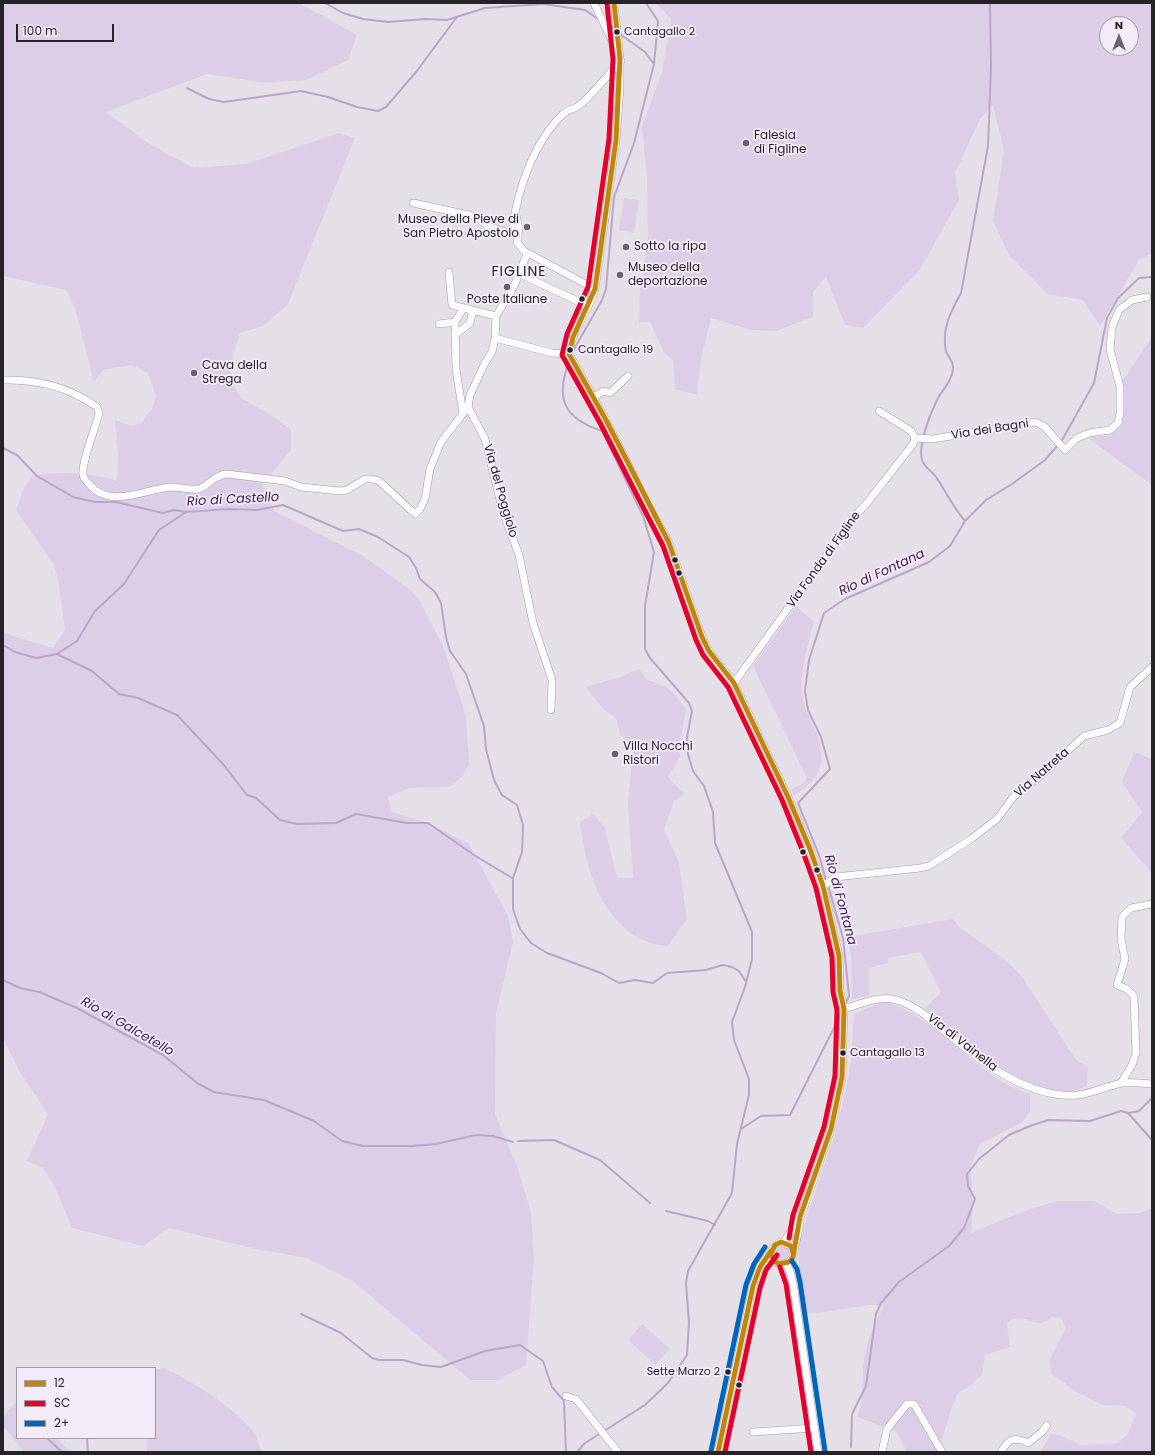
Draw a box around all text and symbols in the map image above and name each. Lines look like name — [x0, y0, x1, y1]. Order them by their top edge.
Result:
scale bar — [18, 16, 116, 42]
north arrow — [1099, 16, 1139, 56]
text: N — [1115, 17, 1123, 33]
text: 100 m — [23, 22, 57, 39]
place label: Cantagallo 2 — [624, 25, 695, 39]
marker: Cantagallo 2 — [612, 27, 622, 37]
place label: Falesia di Figline — [754, 129, 806, 157]
marker: Falesia di Figline — [741, 138, 751, 148]
place label: Museo della Pieve di San Pietro Apostolo — [398, 213, 519, 241]
marker: Museo della Pieve di San Pietro Apostolo — [522, 222, 532, 232]
place label: Sotto la ripa — [634, 240, 706, 254]
marker: Sotto la ripa — [621, 242, 631, 252]
place label: Museo della deportazione — [628, 261, 708, 289]
district label: FIGLINE — [492, 264, 546, 280]
marker: Museo della deportazione — [615, 270, 625, 280]
marker: Poste Italiane — [502, 282, 512, 292]
place label: Poste Italiane — [467, 293, 547, 307]
unlabelled marker — [577, 294, 587, 304]
place label: Cantagallo 19 — [578, 343, 653, 357]
marker: Cantagallo 19 — [565, 345, 575, 355]
place label: Cava della Strega — [202, 359, 267, 387]
marker: Cava della Strega — [189, 368, 199, 378]
street label: Via dei Bagni — [950, 417, 1030, 443]
street label: Via del Poggiolo — [480, 443, 520, 539]
water label: Rio di Castello — [187, 490, 279, 510]
street label: Via Fonda di Figline — [784, 509, 864, 611]
water label: Rio di Fontana — [837, 546, 927, 600]
unlabelled marker — [670, 555, 680, 565]
unlabelled marker — [674, 568, 684, 578]
place label: Villa Nocchi Ristori — [623, 740, 693, 768]
street label: Via Natreta — [1012, 745, 1072, 801]
marker: Villa Nocchi Ristori — [610, 749, 620, 759]
unlabelled marker — [798, 847, 808, 857]
water label: Rio di Fontana — [820, 853, 860, 947]
unlabelled marker — [812, 865, 822, 875]
water label: Rio di Galcetello — [78, 994, 176, 1060]
street label: Via di Vainella — [924, 1011, 1000, 1075]
place label: Cantagallo 13 — [850, 1046, 925, 1060]
marker: Cantagallo 13 — [838, 1048, 848, 1058]
place label: Sette Marzo 2 — [647, 1365, 720, 1379]
legend — [16, 1367, 156, 1439]
marker: Sette Marzo 2 — [723, 1367, 733, 1377]
text: 12 — [54, 1374, 65, 1391]
unlabelled marker — [734, 1380, 744, 1390]
text: SC — [54, 1394, 70, 1411]
text: 2+ — [54, 1414, 69, 1431]

